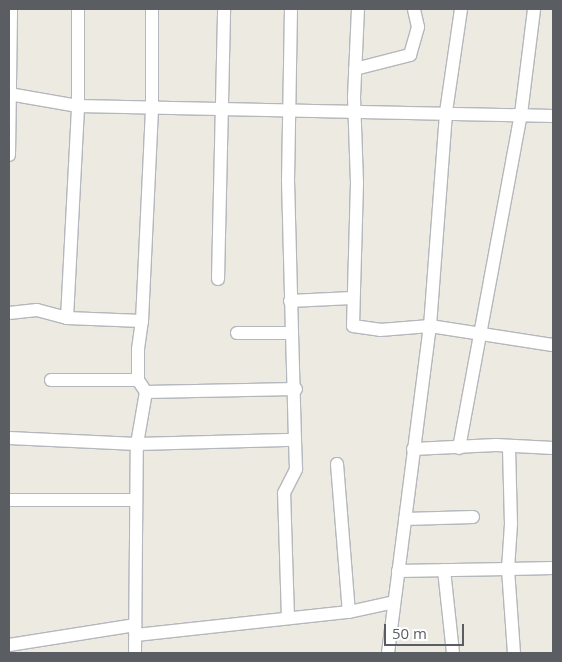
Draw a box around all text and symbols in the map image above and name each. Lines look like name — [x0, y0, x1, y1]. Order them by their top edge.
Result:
scale bar — [387, 614, 467, 646]
text: 50 m — [392, 623, 427, 643]

